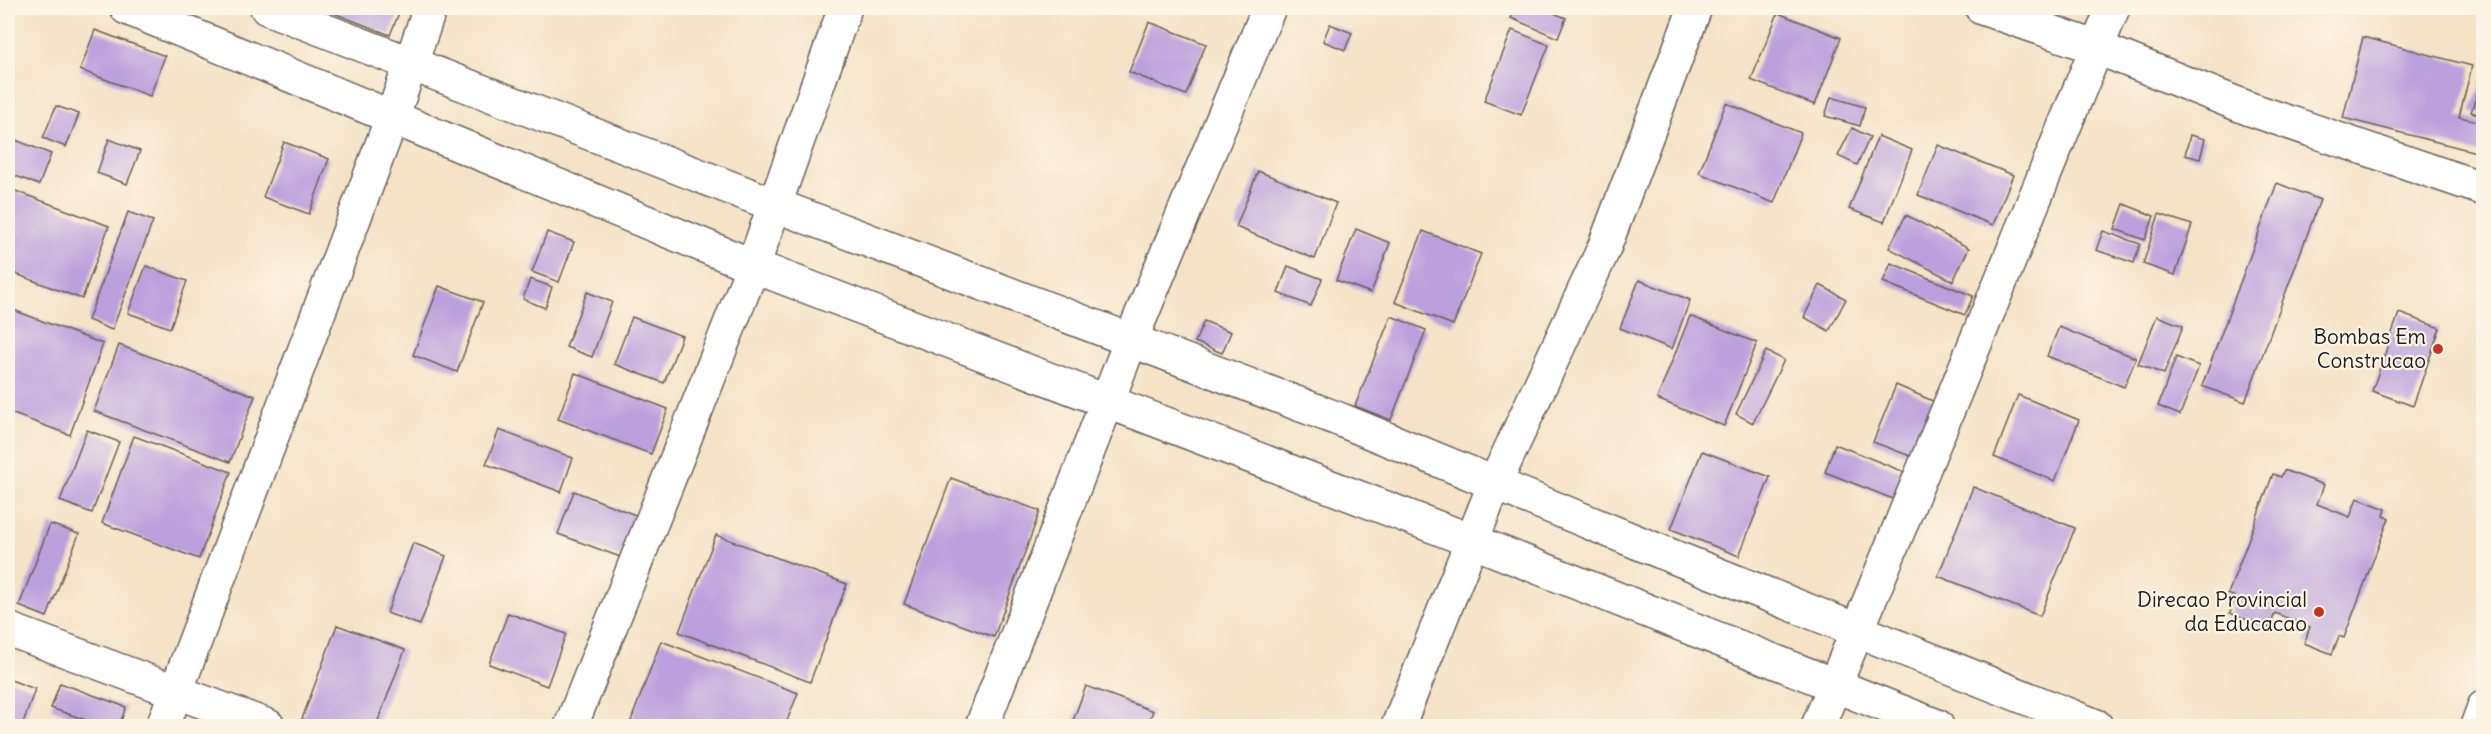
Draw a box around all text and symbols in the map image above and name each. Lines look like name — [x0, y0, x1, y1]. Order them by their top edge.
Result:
place label: Bombas Em Construcao — [2313, 323, 2426, 374]
marker: Bombas Em Construcao — [2431, 342, 2445, 356]
place label: Direcao Provincial da Educacao — [2137, 586, 2307, 637]
marker: Direcao Provincial da Educacao — [2312, 605, 2326, 619]

